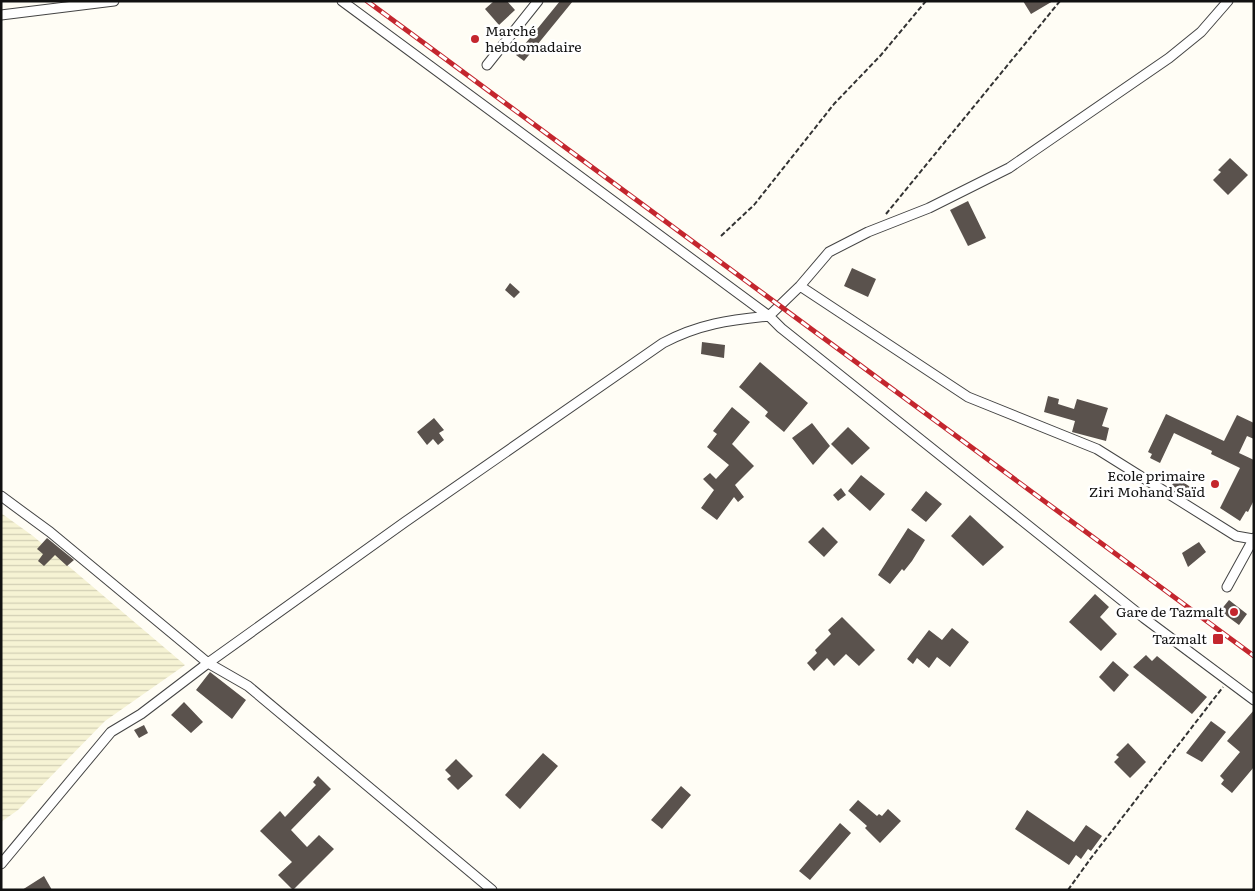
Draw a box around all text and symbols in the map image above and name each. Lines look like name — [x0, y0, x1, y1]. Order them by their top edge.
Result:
place label: Marché hebdomadaire — [485, 20, 582, 56]
marker: Marché hebdomadaire — [469, 33, 481, 45]
place label: Ecole primaire Ziri Mohand Saïd — [1089, 465, 1205, 501]
marker: Ecole primaire Ziri Mohand Saïd — [1209, 478, 1221, 490]
place label: Gare de Tazmalt — [1116, 601, 1224, 621]
marker: Gare de Tazmalt — [1228, 606, 1240, 618]
place label: Tazmalt — [1152, 628, 1207, 648]
marker: Tazmalt — [1211, 632, 1225, 646]

